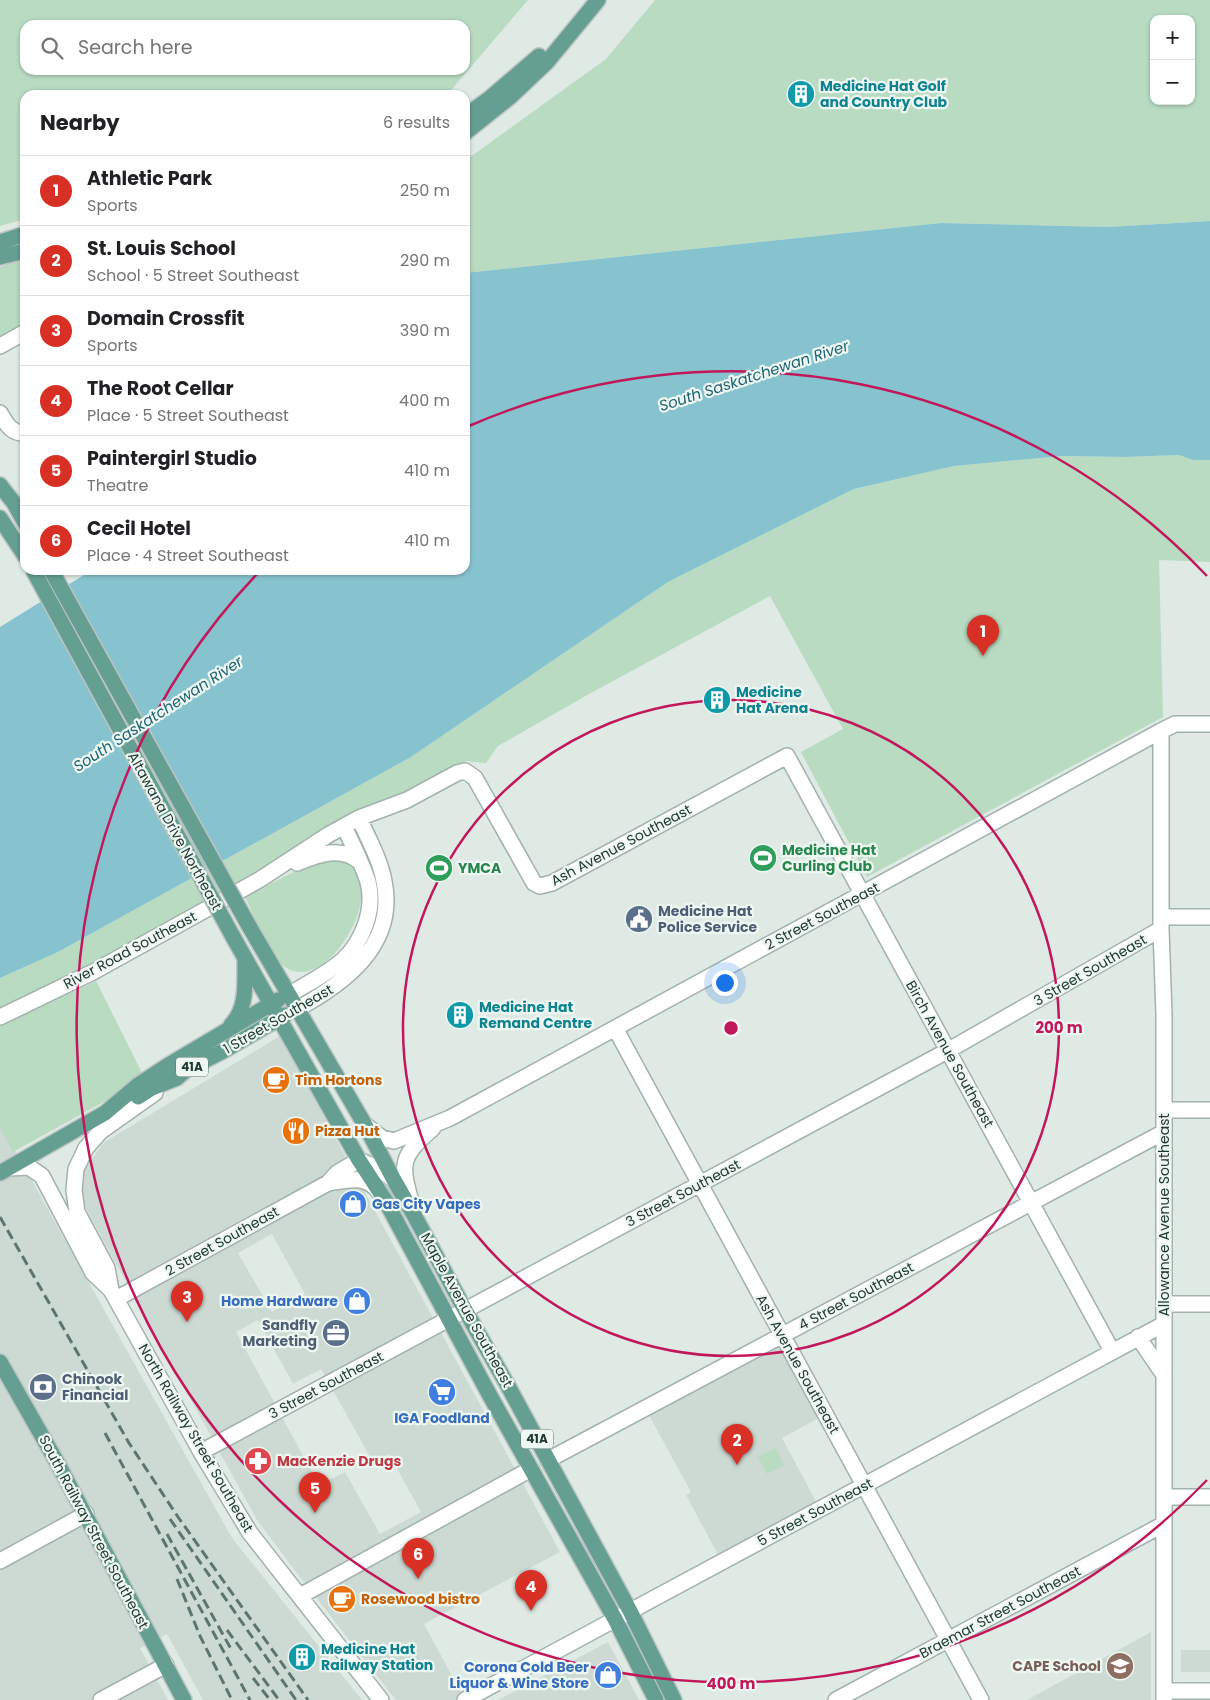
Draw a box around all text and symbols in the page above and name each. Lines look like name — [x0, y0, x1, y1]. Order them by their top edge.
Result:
map controls — [1150, 15, 1195, 105]
button: + — [1150, 15, 1195, 60]
search box — [20, 20, 470, 75]
icon: search — [38, 34, 66, 62]
text: Search here — [78, 34, 192, 61]
button: − — [1150, 60, 1195, 105]
place label: Medicine Hat Golf and Country Club — [820, 76, 948, 112]
building icon: Medicine Hat Golf and Country Club — [786, 79, 816, 109]
text: Nearby — [40, 108, 120, 137]
text: 6 results — [383, 111, 450, 134]
text: Athletic Park — [87, 165, 212, 192]
text: 1 — [53, 179, 59, 202]
text: 250 m — [400, 179, 450, 202]
text: Sports — [87, 194, 138, 217]
text: St. Louis School — [87, 235, 236, 262]
text: 2 — [51, 249, 61, 272]
text: 290 m — [400, 249, 450, 272]
text: School · 5 Street Southeast — [87, 264, 299, 287]
text: Domain Crossfit — [87, 305, 244, 332]
text: 3 — [51, 319, 61, 342]
text: 390 m — [400, 319, 450, 342]
text: Sports — [87, 334, 138, 357]
water label: South Saskatchewan River — [656, 335, 852, 416]
text: The Root Cellar — [87, 375, 234, 402]
text: 4 — [51, 389, 61, 412]
text: 400 m — [399, 389, 450, 412]
text: Place · 5 Street Southeast — [87, 404, 289, 427]
text: Paintergirl Studio — [87, 445, 257, 472]
text: 5 — [51, 459, 61, 482]
text: 410 m — [404, 459, 450, 482]
text: Theatre — [87, 474, 148, 497]
text: Cecil Hotel — [87, 515, 191, 542]
text: 6 — [51, 529, 61, 552]
text: 410 m — [404, 529, 450, 552]
text: Place · 4 Street Southeast — [87, 544, 289, 567]
pin: 1 — [967, 615, 999, 656]
water label: South Saskatchewan River — [69, 651, 247, 776]
place label: Medicine Hat Arena — [736, 682, 808, 718]
building icon: Medicine Hat Arena — [702, 685, 732, 715]
street label: Altawana Drive Northeast — [123, 748, 227, 914]
street label: Ash Avenue Southeast — [547, 799, 695, 891]
place label: Medicine Hat Curling Club — [782, 840, 876, 876]
sports icon: Medicine Hat Curling Club — [748, 843, 778, 873]
sports icon: YMCA — [424, 853, 454, 883]
place label: YMCA — [458, 858, 502, 878]
street label: 2 Street Southeast — [761, 877, 883, 955]
place label: Medicine Hat Police Service — [658, 901, 758, 937]
public building icon: Medicine Hat Police Service — [624, 904, 654, 934]
street label: River Road Southeast — [60, 906, 200, 994]
street label: 3 Street Southeast — [1030, 929, 1150, 1011]
your location — [712, 970, 738, 996]
street label: Birch Avenue Southeast — [901, 977, 999, 1131]
street label: 1 Street Southeast — [219, 979, 337, 1059]
place label: Medicine Hat Remand Centre — [479, 997, 592, 1033]
building icon: Medicine Hat Remand Centre — [445, 1000, 475, 1030]
text: 200 m — [1035, 1017, 1083, 1038]
centre of rings — [722, 1019, 740, 1037]
road number: 41A — [176, 1058, 208, 1076]
cafe icon: Tim Hortons — [261, 1065, 291, 1095]
place label: Tim Hortons — [295, 1070, 382, 1090]
street label: Allowance Avenue Southeast — [1154, 1113, 1174, 1317]
restaurant icon: Pizza Hut — [281, 1116, 311, 1146]
place label: Pizza Hut — [315, 1121, 380, 1141]
street label: 3 Street Southeast — [622, 1154, 744, 1232]
shop icon: Gas City Vapes — [338, 1189, 368, 1219]
place label: Gas City Vapes — [372, 1194, 481, 1214]
street label: 2 Street Southeast — [161, 1201, 283, 1281]
street label: Maple Avenue Southeast — [416, 1229, 518, 1391]
street label: 4 Street Southeast — [795, 1257, 917, 1335]
pin: 3 — [171, 1281, 203, 1322]
shop icon: Home Hardware — [342, 1286, 372, 1316]
place label: Home Hardware — [221, 1291, 338, 1311]
street label: Ash Avenue Southeast — [751, 1291, 845, 1437]
place label: Sandfly Marketing — [243, 1315, 317, 1351]
office icon: Sandfly Marketing — [321, 1318, 351, 1348]
street label: North Railway Street Southeast — [134, 1340, 258, 1536]
street label: 3 Street Southeast — [265, 1346, 387, 1424]
place label: Chinook Financial — [62, 1369, 128, 1405]
bank icon: Chinook Financial — [28, 1372, 58, 1402]
supermarket icon: IGA Foodland — [427, 1377, 457, 1407]
place label: IGA Foodland — [394, 1408, 490, 1428]
pin: 2 — [721, 1424, 753, 1465]
road number: 41A — [521, 1430, 553, 1448]
street label: South Railway Street Southeast — [34, 1432, 154, 1632]
pharmacy icon: MacKenzie Drugs — [243, 1446, 273, 1476]
place label: MacKenzie Drugs — [277, 1451, 401, 1471]
pin: 5 — [299, 1472, 331, 1513]
street label: 5 Street Southeast — [754, 1473, 876, 1551]
pin: 6 — [402, 1538, 434, 1579]
street label: Braemar Street Southeast — [916, 1561, 1084, 1663]
pin: 4 — [515, 1570, 547, 1611]
cafe icon: Rosewood bistro — [327, 1584, 357, 1614]
place label: Rosewood bistro — [361, 1589, 480, 1609]
place label: Medicine Hat Railway Station — [321, 1639, 433, 1675]
building icon: Medicine Hat Railway Station — [287, 1642, 317, 1672]
school or university icon: CAPE School — [1105, 1651, 1135, 1681]
place label: CAPE School — [1012, 1656, 1101, 1676]
place label: Corona Cold Beer Liquor & Wine Store — [450, 1657, 589, 1693]
shop icon: Corona Cold Beer Liquor & Wine Store — [593, 1660, 623, 1690]
text: 400 m — [707, 1673, 756, 1694]

